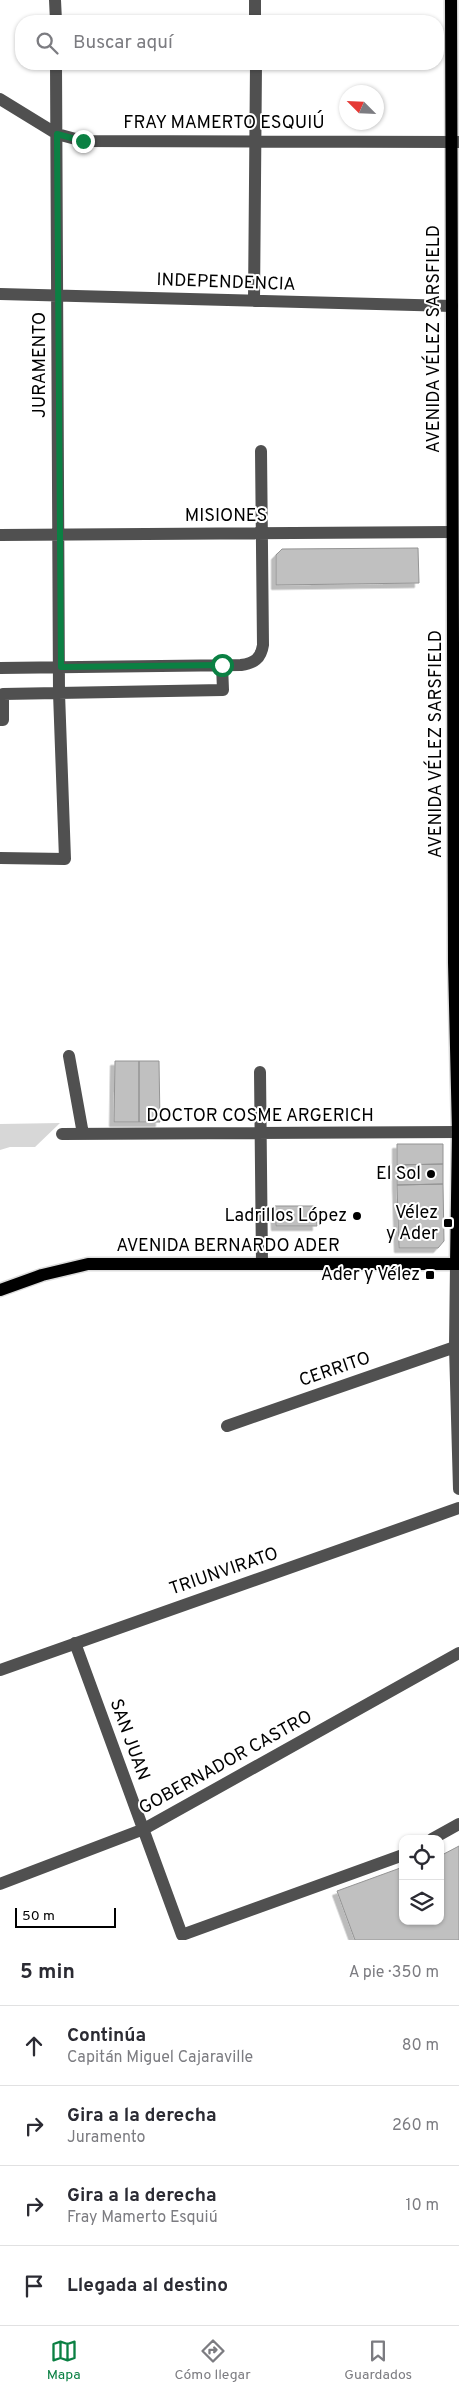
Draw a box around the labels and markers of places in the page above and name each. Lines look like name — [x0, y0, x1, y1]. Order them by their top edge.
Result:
place label: El Sol — [376, 1163, 421, 1186]
marker: El Sol — [425, 1168, 437, 1180]
place label: Vélez y Ader — [386, 1202, 438, 1246]
place label: Ladrillos López — [224, 1205, 347, 1228]
marker: Ladrillos López — [351, 1210, 363, 1222]
marker: Vélez y Ader — [442, 1217, 454, 1229]
place label: Ader y Vélez — [321, 1264, 420, 1287]
marker: Ader y Vélez — [424, 1269, 436, 1281]

